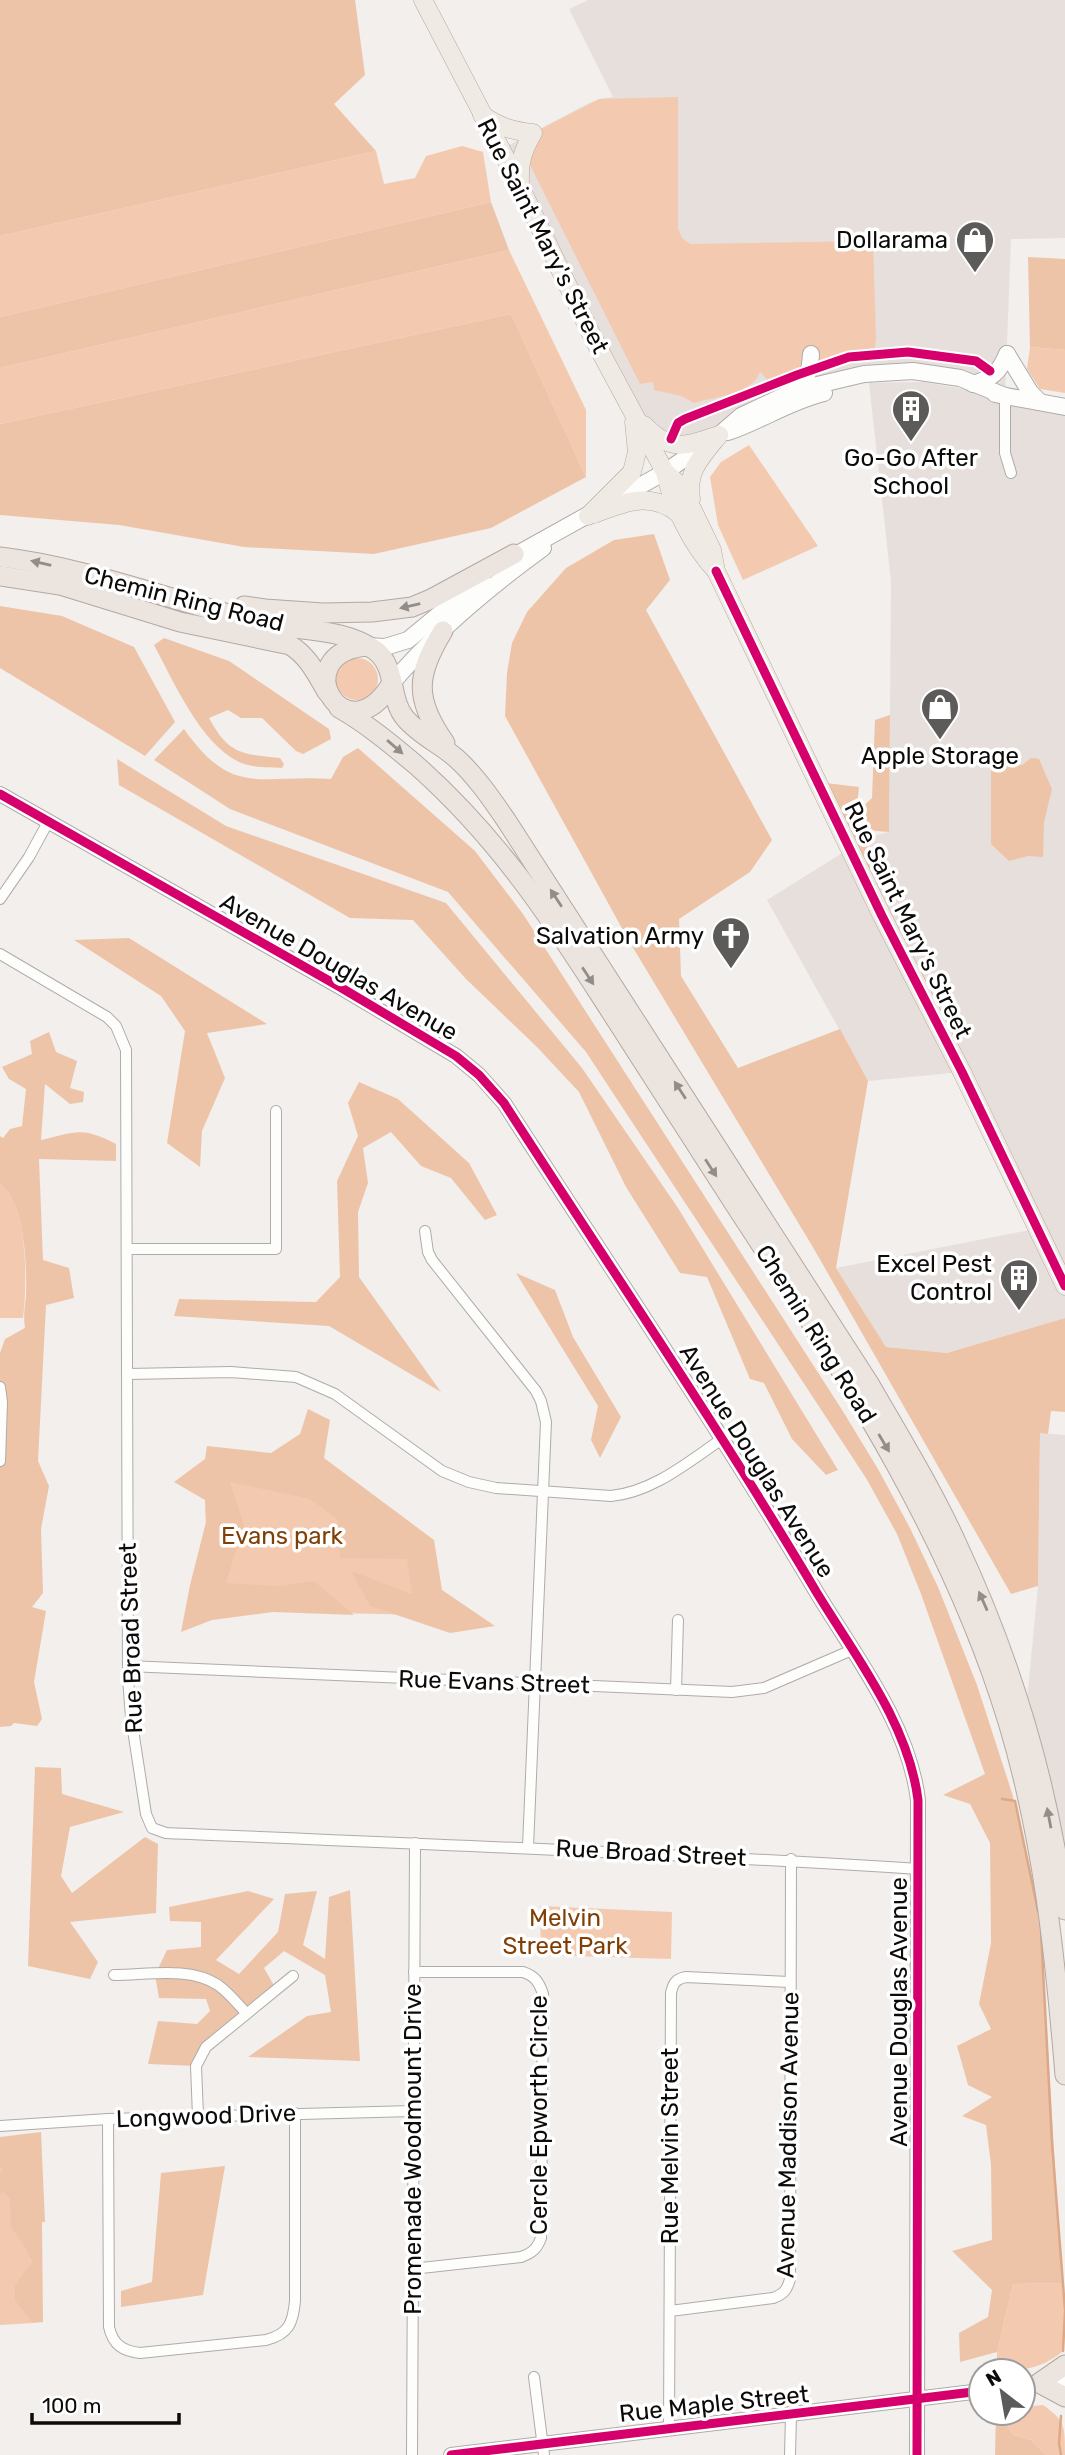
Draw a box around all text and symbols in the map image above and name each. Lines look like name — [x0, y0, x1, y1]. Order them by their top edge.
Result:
street label: Rue Saint Mary's Street — [472, 114, 614, 358]
shop icon: Dollarama — [954, 219, 996, 274]
place label: Dollarama — [836, 226, 948, 254]
building icon: Go-Go After School — [890, 388, 932, 443]
place label: Go-Go After School — [844, 444, 978, 500]
one-way arrow — [30, 557, 52, 568]
street label: Chemin Ring Road — [81, 561, 287, 637]
one-way arrow — [399, 601, 421, 612]
shop icon: Apple Storage — [919, 686, 961, 741]
one-way arrow — [386, 739, 404, 755]
place label: Apple Storage — [861, 742, 1019, 770]
street label: Rue Saint Mary's Street — [838, 797, 978, 1043]
street label: Avenue Douglas Avenue — [215, 887, 463, 1047]
one-way arrow — [550, 888, 563, 908]
church icon: Salvation Army — [710, 915, 752, 970]
place label: Salvation Army — [536, 922, 704, 950]
one-way arrow — [581, 967, 595, 985]
one-way arrow — [673, 1081, 687, 1099]
one-way arrow — [704, 1158, 717, 1177]
street label: Chemin Ring Road — [750, 1240, 882, 1428]
place label: Excel Pest Control — [876, 1250, 992, 1306]
building icon: Excel Pest Control — [998, 1257, 1040, 1312]
street label: Avenue Douglas Avenue — [674, 1339, 840, 1583]
one-way arrow — [878, 1433, 891, 1452]
park label: Evans park — [221, 1522, 344, 1550]
street label: Rue Broad Street — [114, 1542, 148, 1734]
one-way arrow — [977, 1591, 989, 1611]
street label: Rue Evans Street — [398, 1665, 590, 1699]
one-way arrow — [1043, 1807, 1054, 1829]
street label: Rue Broad Street — [555, 1834, 747, 1872]
street label: Avenue Douglas Avenue — [885, 1877, 913, 2147]
park label: Melvin Street Park — [502, 1904, 628, 1960]
street label: Promenade Woodmount Drive — [399, 1983, 427, 2315]
street label: Avenue Maddison Avenue — [772, 1992, 804, 2278]
street label: Cercle Epworth Circle — [525, 1995, 553, 2235]
street label: Rue Melvin Street — [656, 2048, 684, 2244]
street label: Longwood Drive — [115, 2099, 297, 2133]
north arrow — [967, 2357, 1037, 2427]
text: N — [982, 2364, 1005, 2391]
street label: Rue Maple Street — [618, 2380, 810, 2428]
scale bar — [32, 2382, 178, 2426]
text: 100 m — [42, 2393, 101, 2418]

